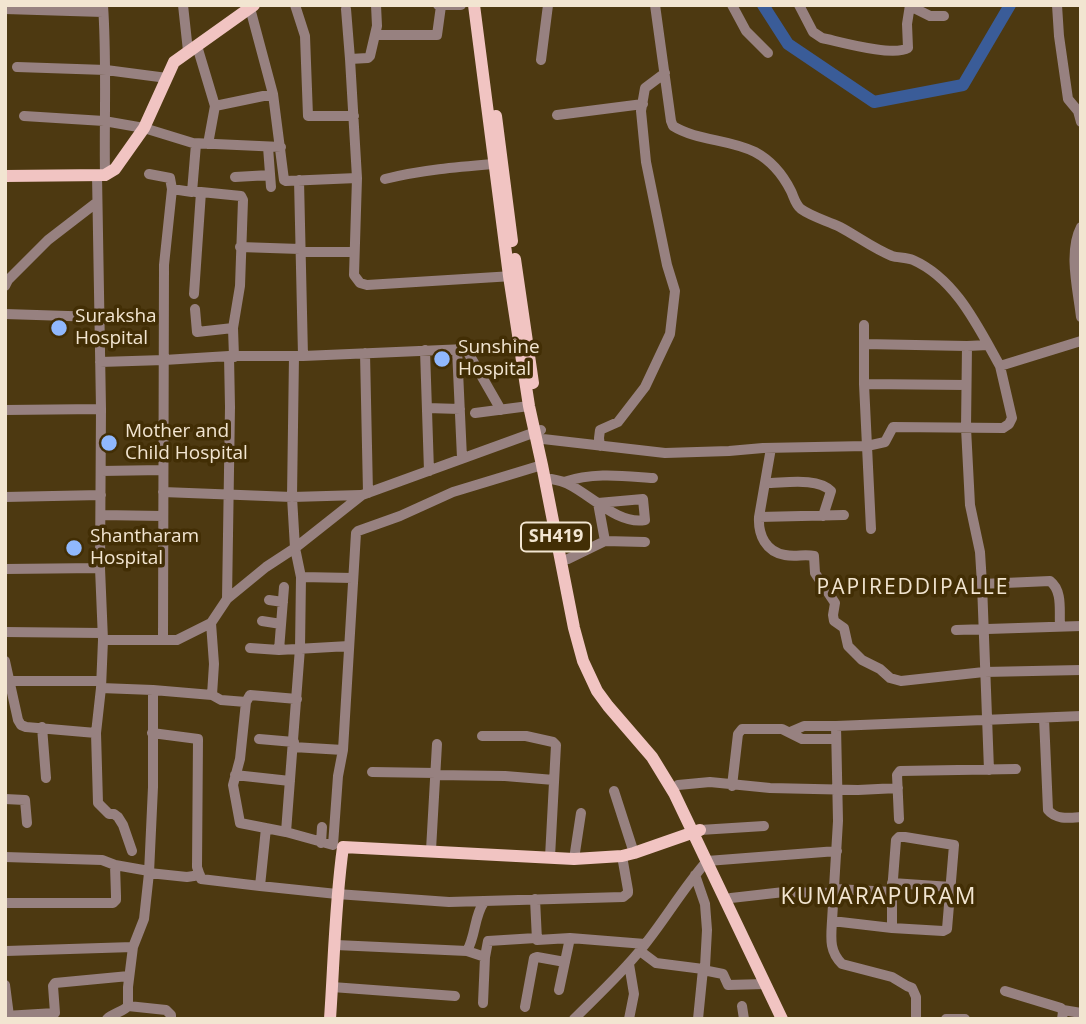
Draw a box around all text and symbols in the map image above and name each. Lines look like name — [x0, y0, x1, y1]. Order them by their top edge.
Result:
place label: Suraksha Hospital — [75, 306, 157, 350]
marker: Suraksha Hospital — [49, 318, 69, 338]
place label: Sunshine Hospital — [458, 337, 540, 381]
marker: Sunshine Hospital — [432, 349, 452, 369]
place label: Mother and Child Hospital — [125, 421, 248, 465]
marker: Mother and Child Hospital — [99, 433, 119, 453]
road number: SH419 — [521, 522, 591, 552]
place label: Shantharam Hospital — [90, 526, 199, 570]
marker: Shantharam Hospital — [64, 538, 84, 558]
district label: PAPIREDDIPALLE — [818, 575, 1008, 601]
district label: KUMARAPURAM — [782, 883, 976, 911]

